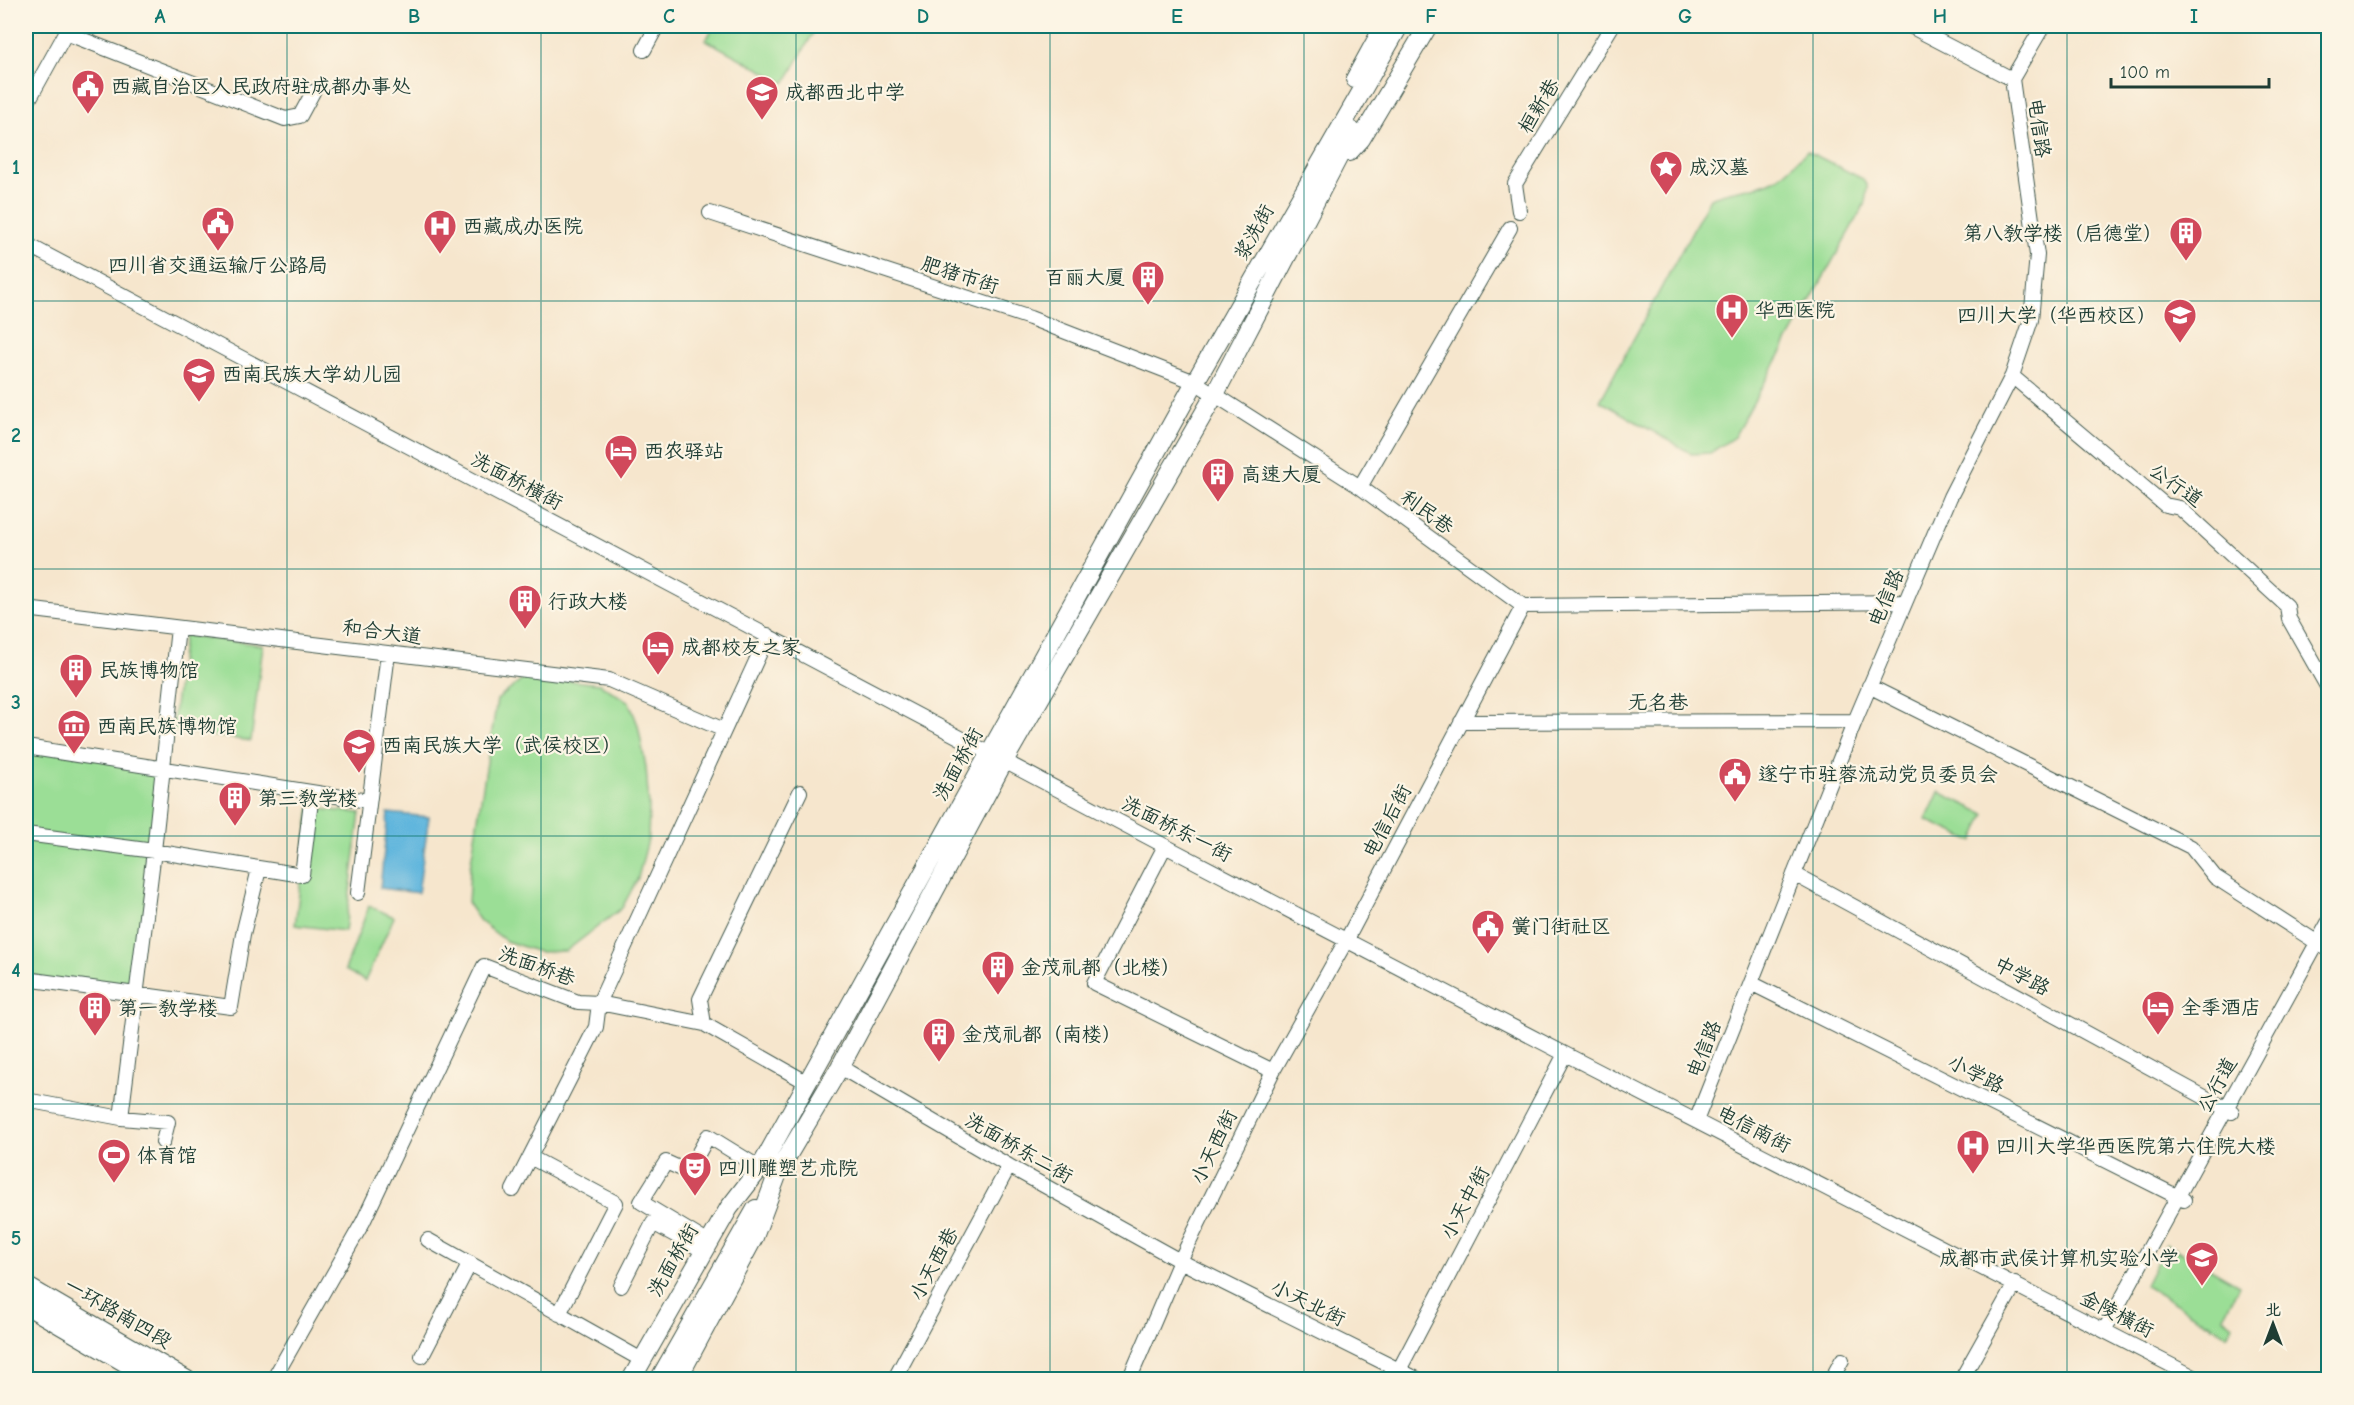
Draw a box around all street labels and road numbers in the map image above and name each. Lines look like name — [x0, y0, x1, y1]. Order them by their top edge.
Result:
street label: 桓新巷 — [1514, 74, 1565, 138]
street label: 电信路 — [2023, 97, 2055, 160]
street label: 浆洗街 — [1229, 200, 1279, 264]
street label: 肥猪市街 — [918, 252, 1002, 298]
street label: 洗面桥横街 — [467, 447, 567, 515]
street label: 公行道 — [2145, 458, 2207, 512]
street label: 利民巷 — [1396, 485, 1459, 540]
street label: 电信路 — [1864, 565, 1909, 630]
street label: 和合大道 — [341, 616, 423, 648]
street label: 无名巷 — [1628, 691, 1689, 714]
street label: 洗面桥街 — [929, 723, 987, 805]
street label: 电信后街 — [1358, 780, 1416, 862]
street label: 洗面桥东一街 — [1118, 792, 1236, 866]
street label: 洗面桥巷 — [495, 942, 579, 991]
street label: 中学路 — [1990, 952, 2055, 1001]
street label: 电信路 — [1682, 1016, 1726, 1081]
street label: 小学路 — [1944, 1050, 2009, 1098]
street label: 公行道 — [2192, 1053, 2242, 1117]
street label: 电信南街 — [1713, 1101, 1795, 1157]
street label: 小天西街 — [1186, 1106, 1242, 1188]
street label: 洗面桥东二街 — [961, 1108, 1077, 1188]
street label: 小天中街 — [1436, 1162, 1494, 1244]
street label: 洗面桥街 — [643, 1220, 703, 1300]
street label: 小天西巷 — [905, 1222, 963, 1305]
street label: 一环路南四段 — [60, 1273, 176, 1353]
street label: 小天北街 — [1267, 1275, 1349, 1331]
street label: 金陵横街 — [2076, 1286, 2158, 1342]

